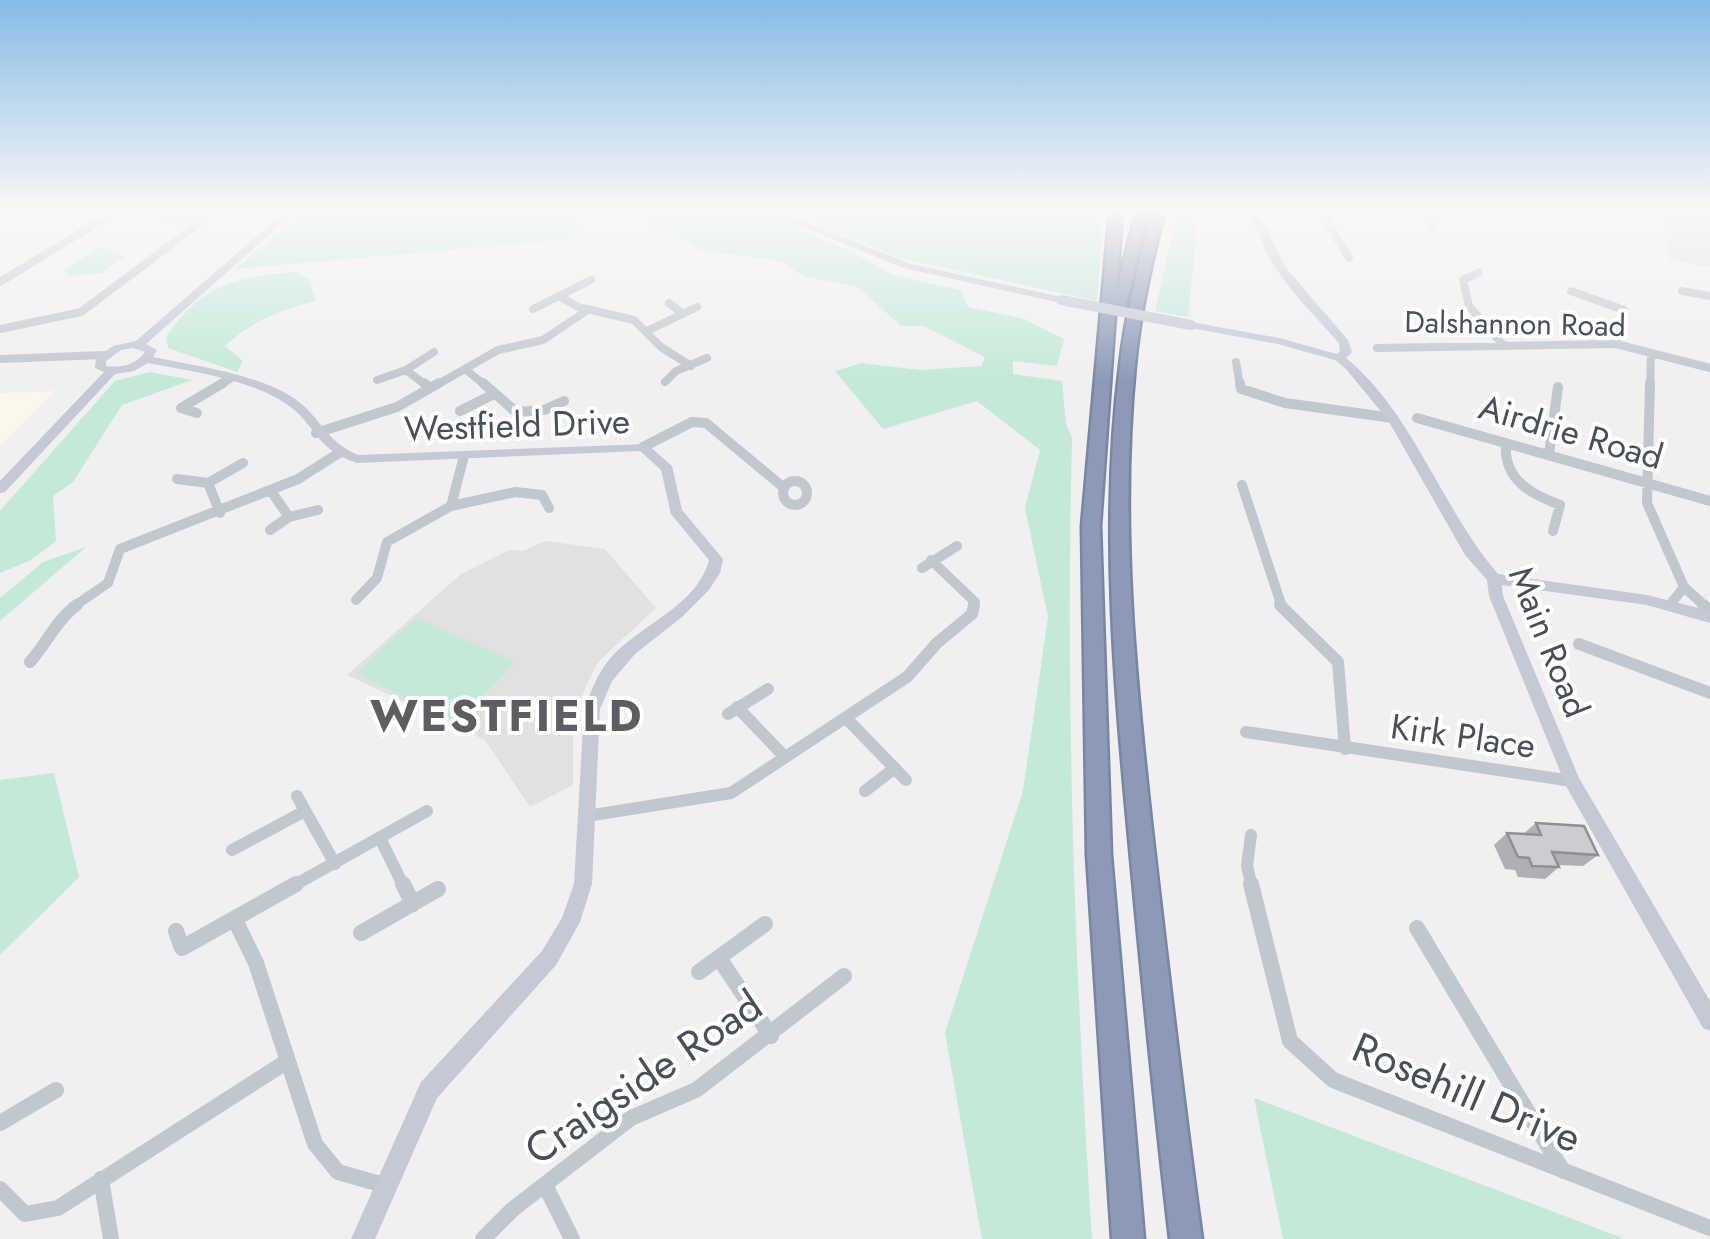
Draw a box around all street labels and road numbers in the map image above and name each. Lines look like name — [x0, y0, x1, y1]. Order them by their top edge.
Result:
street label: Dalshannon Road — [1404, 300, 1626, 347]
street label: Airdrie Road — [1473, 382, 1669, 482]
street label: Westfield Drive — [403, 396, 631, 454]
street label: Main Road — [1496, 559, 1602, 725]
street label: Kirk Place — [1387, 701, 1539, 771]
street label: Craigside Road — [512, 975, 774, 1180]
street label: Rosehill Drive — [1343, 1017, 1591, 1168]

